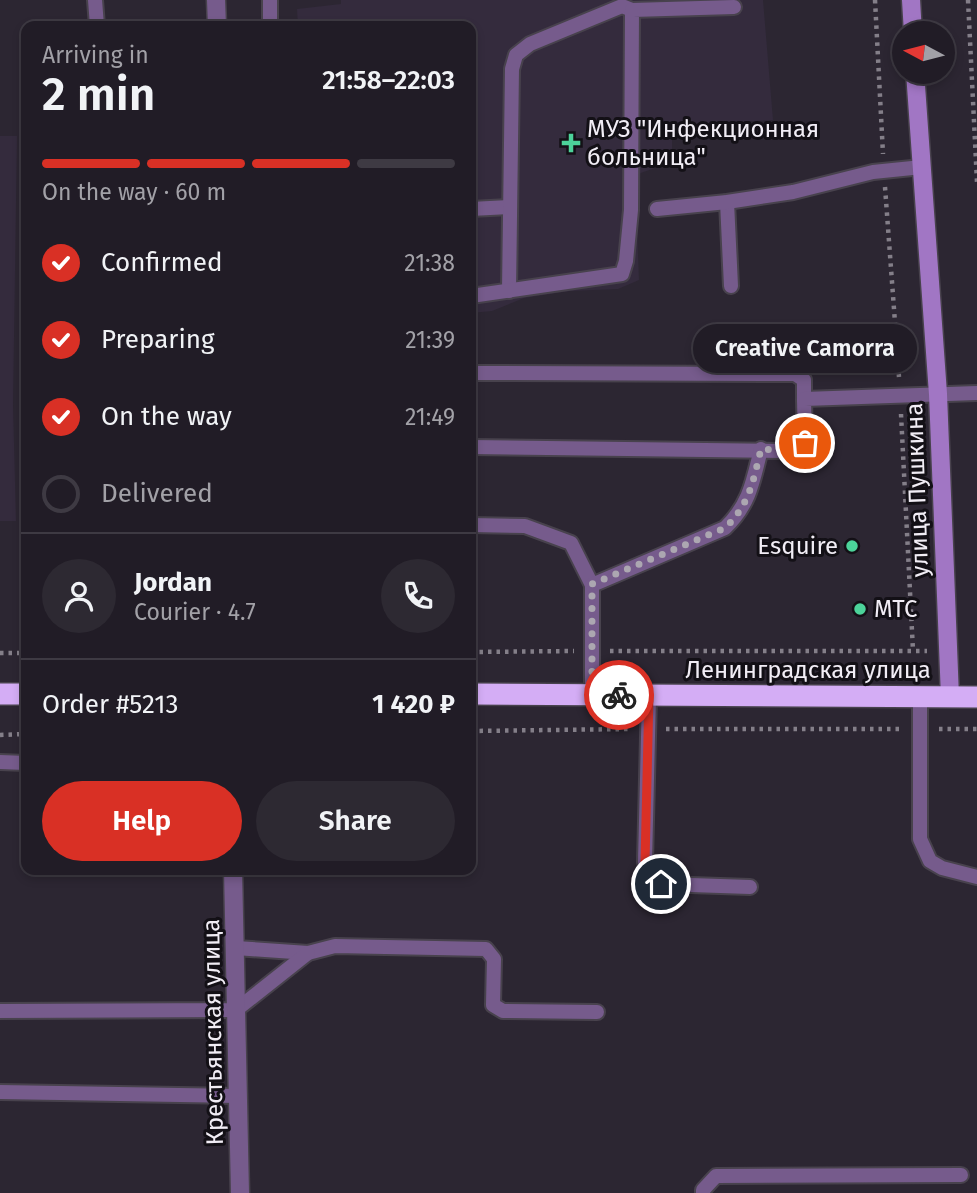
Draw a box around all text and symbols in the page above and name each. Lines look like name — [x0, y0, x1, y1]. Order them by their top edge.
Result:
north arrow — [892, 21, 956, 84]
map controls — [892, 21, 955, 84]
text: Arriving in — [42, 41, 149, 69]
text: 21:58–22:03 — [322, 65, 455, 96]
text: 2 min — [42, 67, 155, 122]
place label: МУЗ "Инфекционная больница" — [587, 115, 819, 171]
marker: МУЗ "Инфекционная больница" — [561, 133, 581, 153]
text: On the way · 60 m — [42, 178, 226, 206]
icon: check — [42, 244, 80, 282]
text: Confirmed — [101, 247, 222, 278]
text: 21:38 — [404, 249, 455, 277]
icon: check — [42, 321, 80, 359]
text: Preparing — [101, 324, 214, 355]
callout: Creative Camorra — [693, 324, 917, 373]
text: 21:39 — [405, 326, 455, 354]
text: Creative Camorra — [715, 334, 895, 362]
icon: check — [42, 398, 80, 436]
text: On the way — [101, 401, 232, 432]
street label: улица Пушкина — [900, 402, 934, 578]
text: 21:49 — [405, 403, 455, 431]
pin — [775, 413, 835, 473]
icon: bag — [786, 424, 824, 462]
text: Delivered — [101, 478, 213, 509]
place label: Esquire — [757, 532, 838, 560]
marker: Esquire — [844, 538, 860, 554]
button: person — [42, 559, 116, 633]
button: phone — [381, 559, 455, 633]
text: Jordan — [134, 567, 212, 598]
place label: МТС — [874, 595, 917, 623]
text: Courier · 4.7 — [134, 598, 256, 626]
marker: МТС — [852, 601, 868, 617]
street label: Ленинградская улица — [685, 656, 931, 684]
courier — [584, 660, 654, 730]
icon: bike — [600, 676, 638, 714]
text: Order #5213 — [42, 689, 179, 720]
text: 1 420 ₽ — [372, 689, 455, 720]
button: Help — [42, 781, 242, 861]
button: Share — [256, 781, 455, 861]
pin — [631, 854, 691, 914]
icon: home — [642, 865, 680, 903]
street label: Крестьянская улица — [197, 918, 229, 1146]

